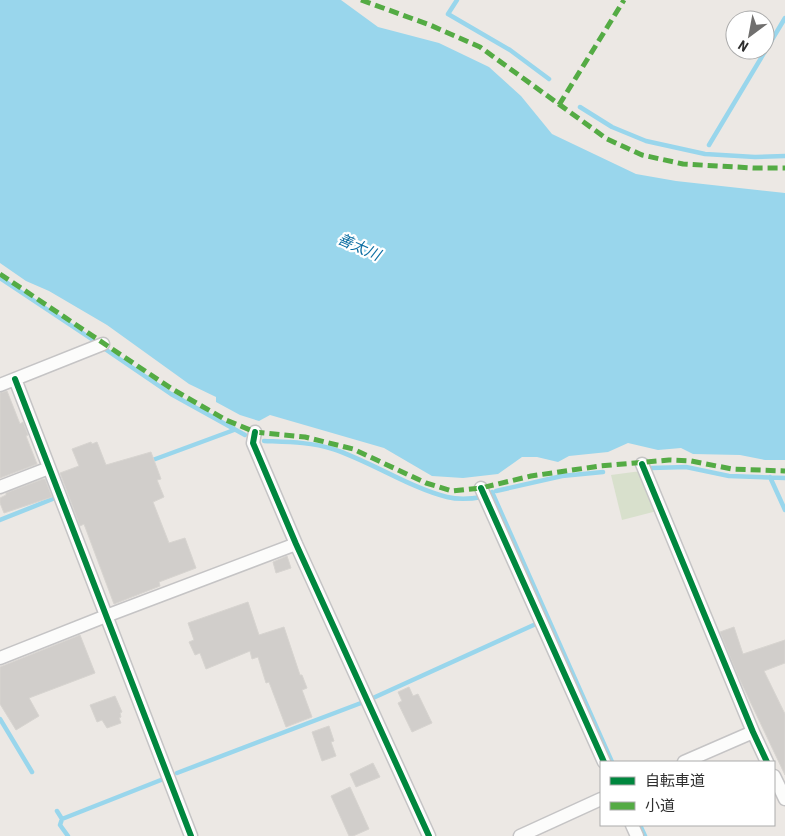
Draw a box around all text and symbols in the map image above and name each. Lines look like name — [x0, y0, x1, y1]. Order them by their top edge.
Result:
north arrow — [725, 10, 775, 60]
text: N — [735, 37, 751, 55]
water label: 善太川 — [335, 230, 385, 265]
legend — [600, 761, 775, 826]
text: 自転車道 — [645, 772, 705, 790]
text: 小道 — [645, 797, 675, 815]

